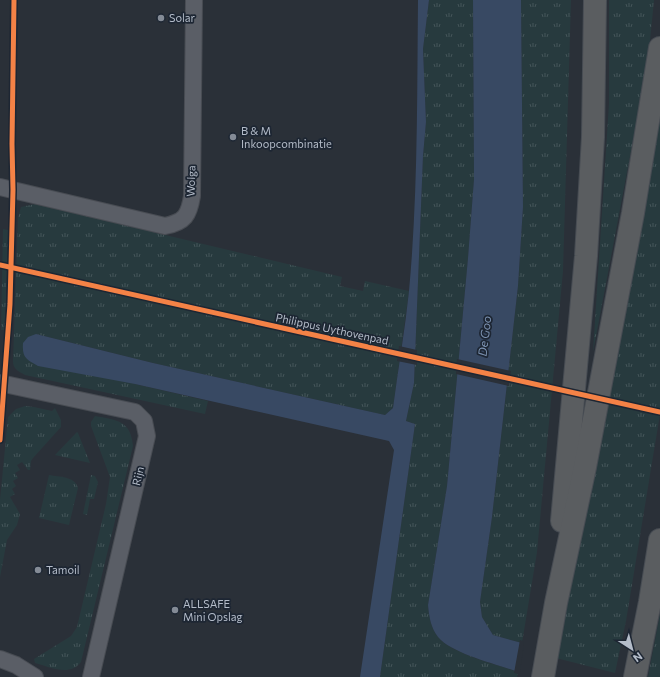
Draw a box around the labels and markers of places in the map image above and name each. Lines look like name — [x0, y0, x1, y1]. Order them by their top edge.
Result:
place label: Solar — [169, 11, 196, 24]
marker: Solar — [156, 13, 166, 23]
place label: B & M Inkoopcombinatie — [241, 124, 332, 150]
marker: B & M Inkoopcombinatie — [228, 132, 238, 142]
place label: Tamoil — [46, 563, 80, 576]
marker: Tamoil — [33, 565, 43, 575]
place label: ALLSAFE Mini Opslag — [183, 597, 243, 623]
marker: ALLSAFE Mini Opslag — [170, 605, 180, 615]

